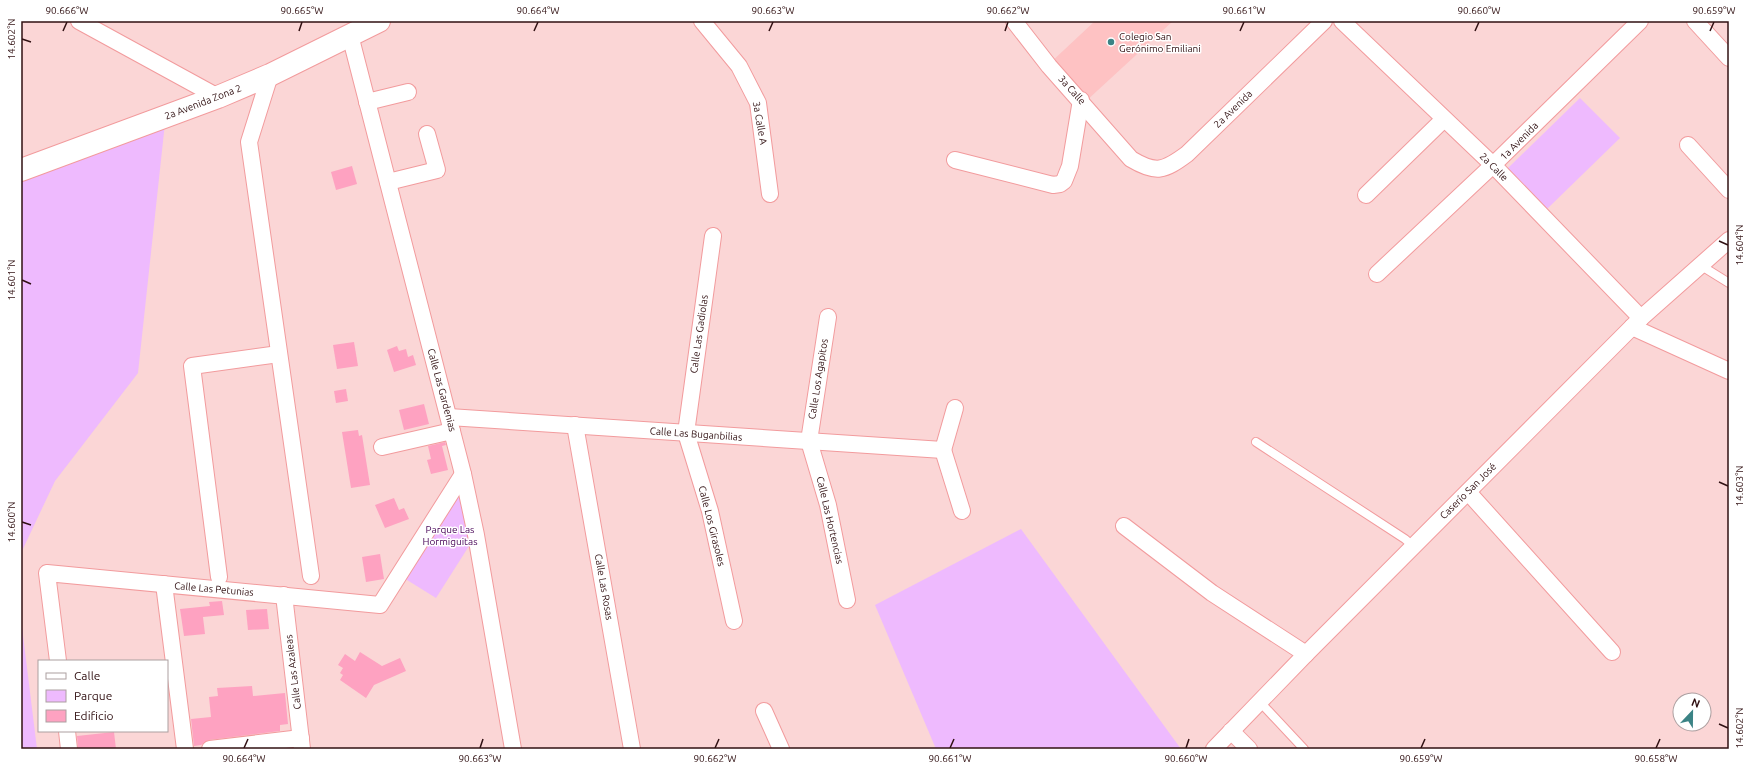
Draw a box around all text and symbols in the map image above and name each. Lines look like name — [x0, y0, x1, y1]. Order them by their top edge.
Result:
text: 90.666°W — [45, 5, 89, 16]
text: 90.665°W — [280, 5, 324, 16]
text: 90.664°W — [516, 5, 560, 16]
text: 90.663°W — [751, 5, 795, 16]
text: 90.662°W — [986, 5, 1030, 16]
text: 90.661°W — [1222, 5, 1266, 16]
text: 90.660°W — [1457, 5, 1501, 16]
text: 90.659°W — [1692, 5, 1736, 16]
text: 14.602°N — [6, 18, 17, 60]
place label: Colegio San Gerónimo Emiliani — [1119, 31, 1201, 54]
marker: Colegio San Gerónimo Emiliani — [1106, 37, 1116, 47]
street label: 3a Calle — [1056, 73, 1088, 107]
street label: 2a Avenida Zona 2 — [163, 82, 243, 122]
street label: 2a Avenida — [1212, 88, 1254, 130]
street label: 3a Calle A — [751, 100, 769, 146]
street label: 1a Avenida — [1498, 120, 1540, 162]
street label: 2a Calle — [1478, 151, 1510, 183]
text: 14.604°N — [1734, 224, 1745, 266]
text: 14.601°N — [6, 259, 17, 301]
street label: Calle Las Gadiolas — [688, 294, 710, 374]
street label: Calle Los Agapitos — [806, 338, 830, 420]
street label: Calle Las Gardenias — [426, 347, 458, 433]
street label: Calle Las Buganbilias — [649, 425, 743, 443]
street label: Caserío San José — [1438, 461, 1498, 521]
text: 14.603°N — [1734, 465, 1745, 507]
street label: Calle Las Hortencias — [815, 475, 845, 565]
street label: Calle Los Girasoles — [697, 485, 727, 567]
text: 14.600°N — [6, 501, 17, 543]
park label: Parque Las Hormiguitas — [423, 524, 477, 547]
street label: Calle Las Rosas — [593, 553, 615, 621]
street label: Calle Las Petunias — [174, 580, 254, 598]
street label: Calle Las Azaleas — [283, 634, 303, 710]
legend — [38, 660, 168, 732]
text: Calle — [74, 669, 100, 682]
text: Parque — [74, 689, 112, 702]
north arrow — [1672, 692, 1712, 732]
text: N — [1690, 696, 1702, 710]
text: 14.602°N — [1734, 707, 1745, 749]
text: Edificio — [74, 709, 114, 722]
text: 90.664°W — [222, 753, 266, 764]
text: 90.663°W — [458, 753, 502, 764]
text: 90.662°W — [693, 753, 737, 764]
text: 90.661°W — [928, 753, 972, 764]
text: 90.660°W — [1164, 753, 1208, 764]
text: 90.659°W — [1399, 753, 1443, 764]
text: 90.658°W — [1634, 753, 1678, 764]

